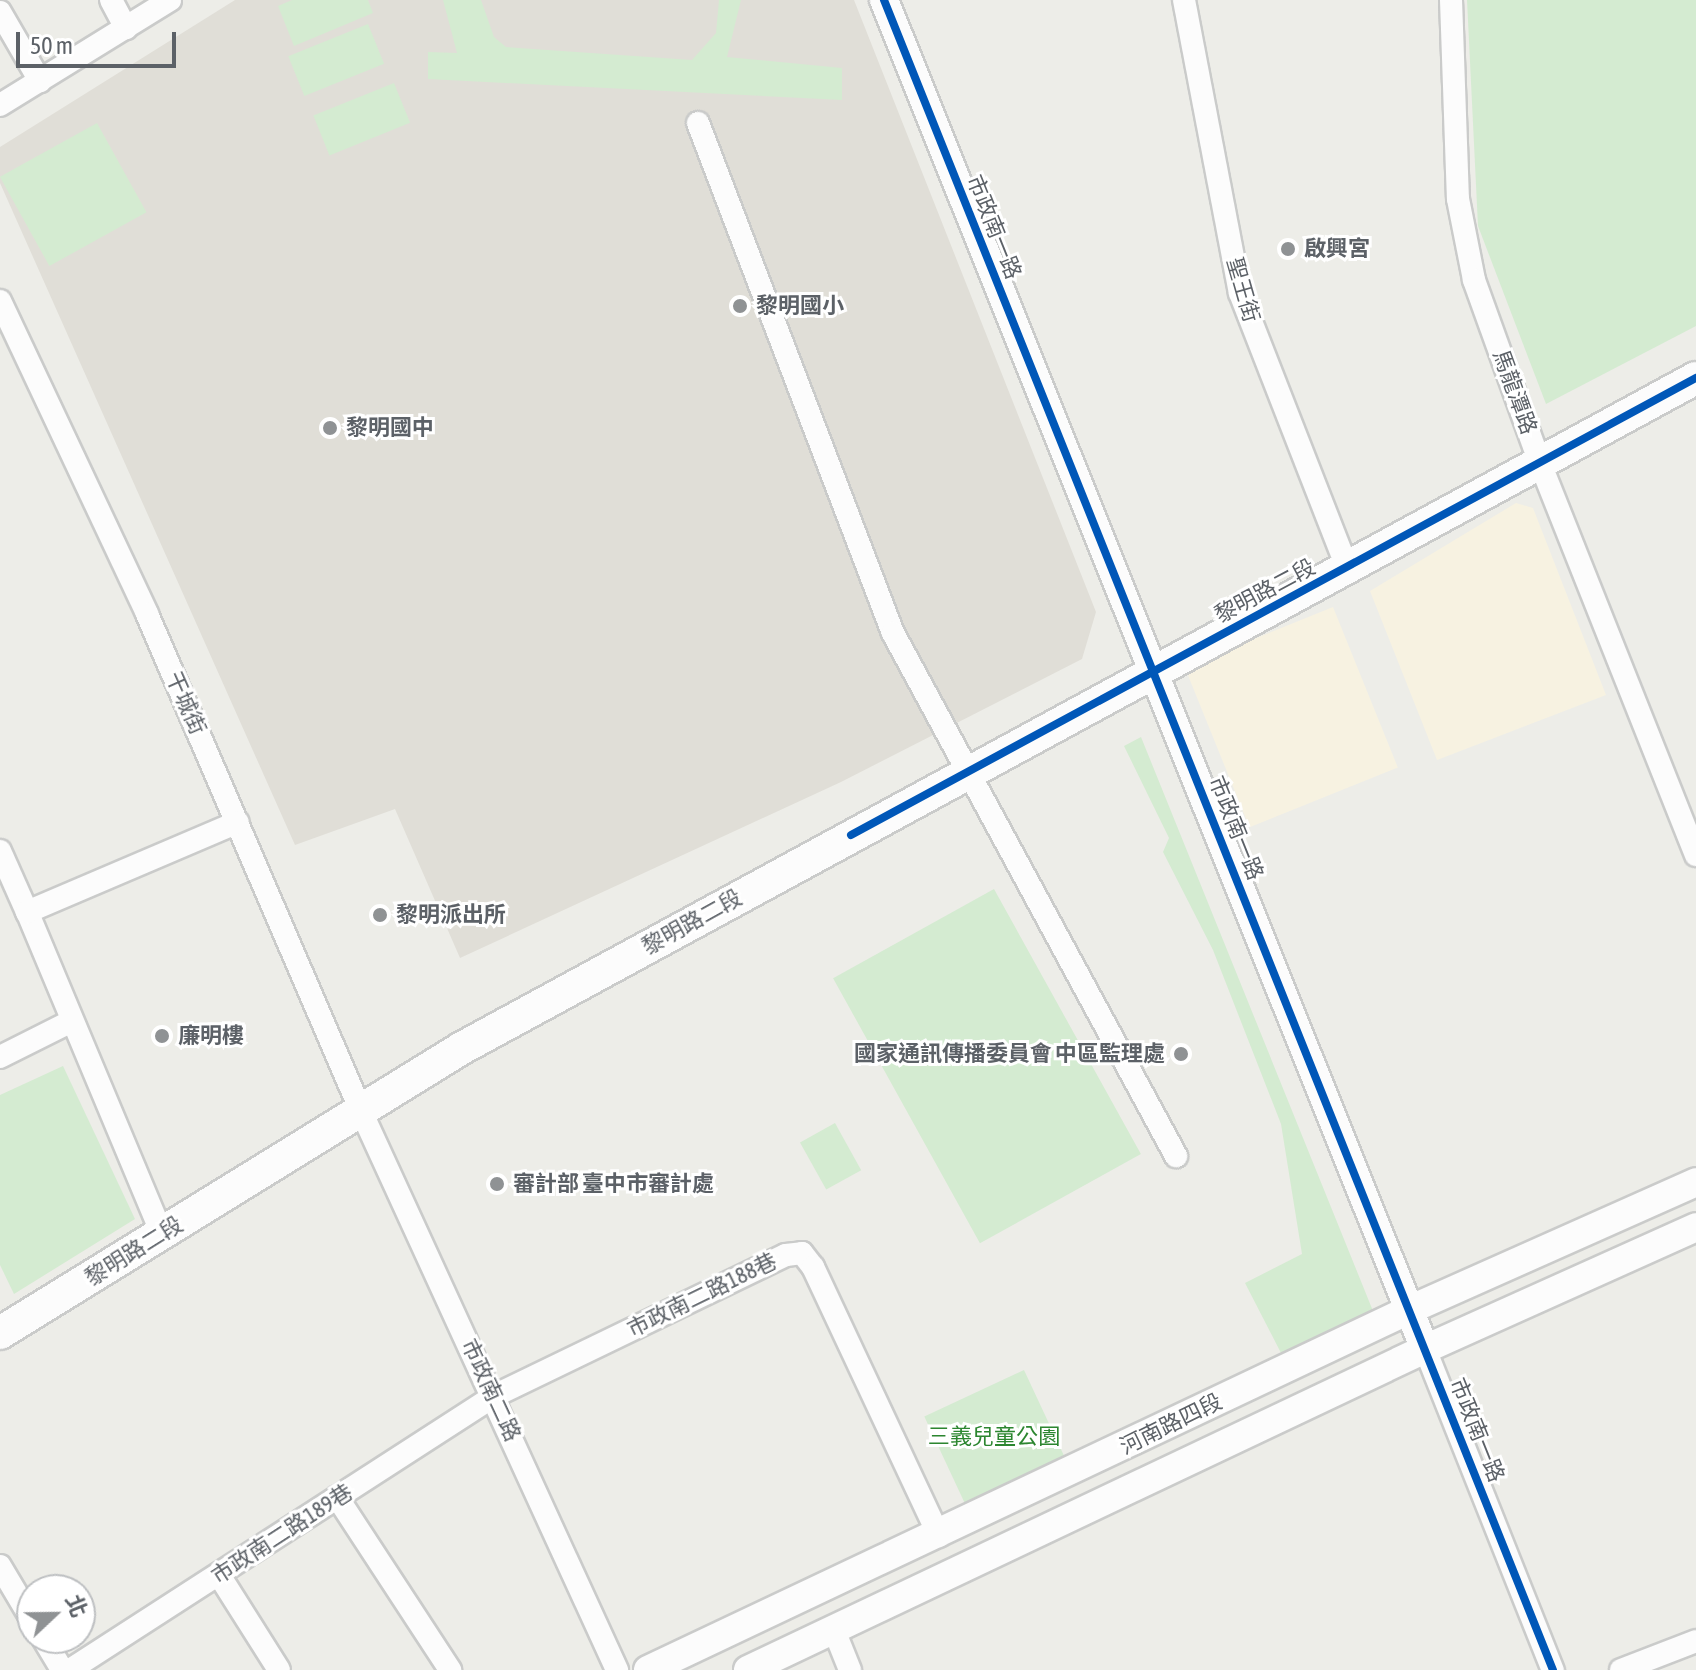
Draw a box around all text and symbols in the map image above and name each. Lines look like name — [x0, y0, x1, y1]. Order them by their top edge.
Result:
scale bar — [20, 16, 180, 66]
text: 50 m — [30, 32, 73, 59]
street label: 市政南一路 — [961, 171, 1027, 283]
place label: 啟興宮 — [1304, 236, 1370, 262]
marker: 啟興宮 — [1279, 240, 1297, 258]
street label: 聖王街 — [1221, 255, 1265, 325]
place label: 黎明國小 — [756, 293, 844, 319]
marker: 黎明國小 — [731, 297, 749, 315]
street label: 馬龍潭路 — [1488, 346, 1542, 438]
place label: 黎明國中 — [346, 415, 434, 441]
marker: 黎明國中 — [321, 419, 339, 437]
street label: 黎明路二段 — [1210, 554, 1320, 628]
street label: 干城街 — [161, 667, 211, 739]
street label: 市政南一路 — [1203, 772, 1269, 884]
street label: 黎明路二段 — [637, 884, 747, 960]
place label: 黎明派出所 — [396, 902, 506, 928]
marker: 黎明派出所 — [371, 906, 389, 924]
place label: 廉明樓 — [178, 1023, 244, 1049]
marker: 廉明樓 — [153, 1027, 171, 1045]
place label: 國家通訊傳播委員會 中區監理處 — [854, 1041, 1165, 1067]
marker: 國家通訊傳播委員會 中區監理處 — [1172, 1045, 1190, 1063]
place label: 審計部 臺中市審計處 — [513, 1171, 714, 1197]
marker: 審計部 臺中市審計處 — [488, 1175, 506, 1193]
street label: 黎明路二段 — [80, 1211, 188, 1291]
street label: 市政南二路188巷 — [623, 1247, 781, 1343]
street label: 市政南二路 — [456, 1335, 526, 1445]
street label: 市政南一路 — [1444, 1374, 1510, 1486]
street label: 河南路四段 — [1116, 1388, 1226, 1460]
park label: 三義兒童公園 — [928, 1424, 1060, 1450]
street label: 市政南二路189巷 — [206, 1479, 358, 1589]
north arrow — [16, 1574, 96, 1654]
text: 北 — [60, 1591, 93, 1621]

